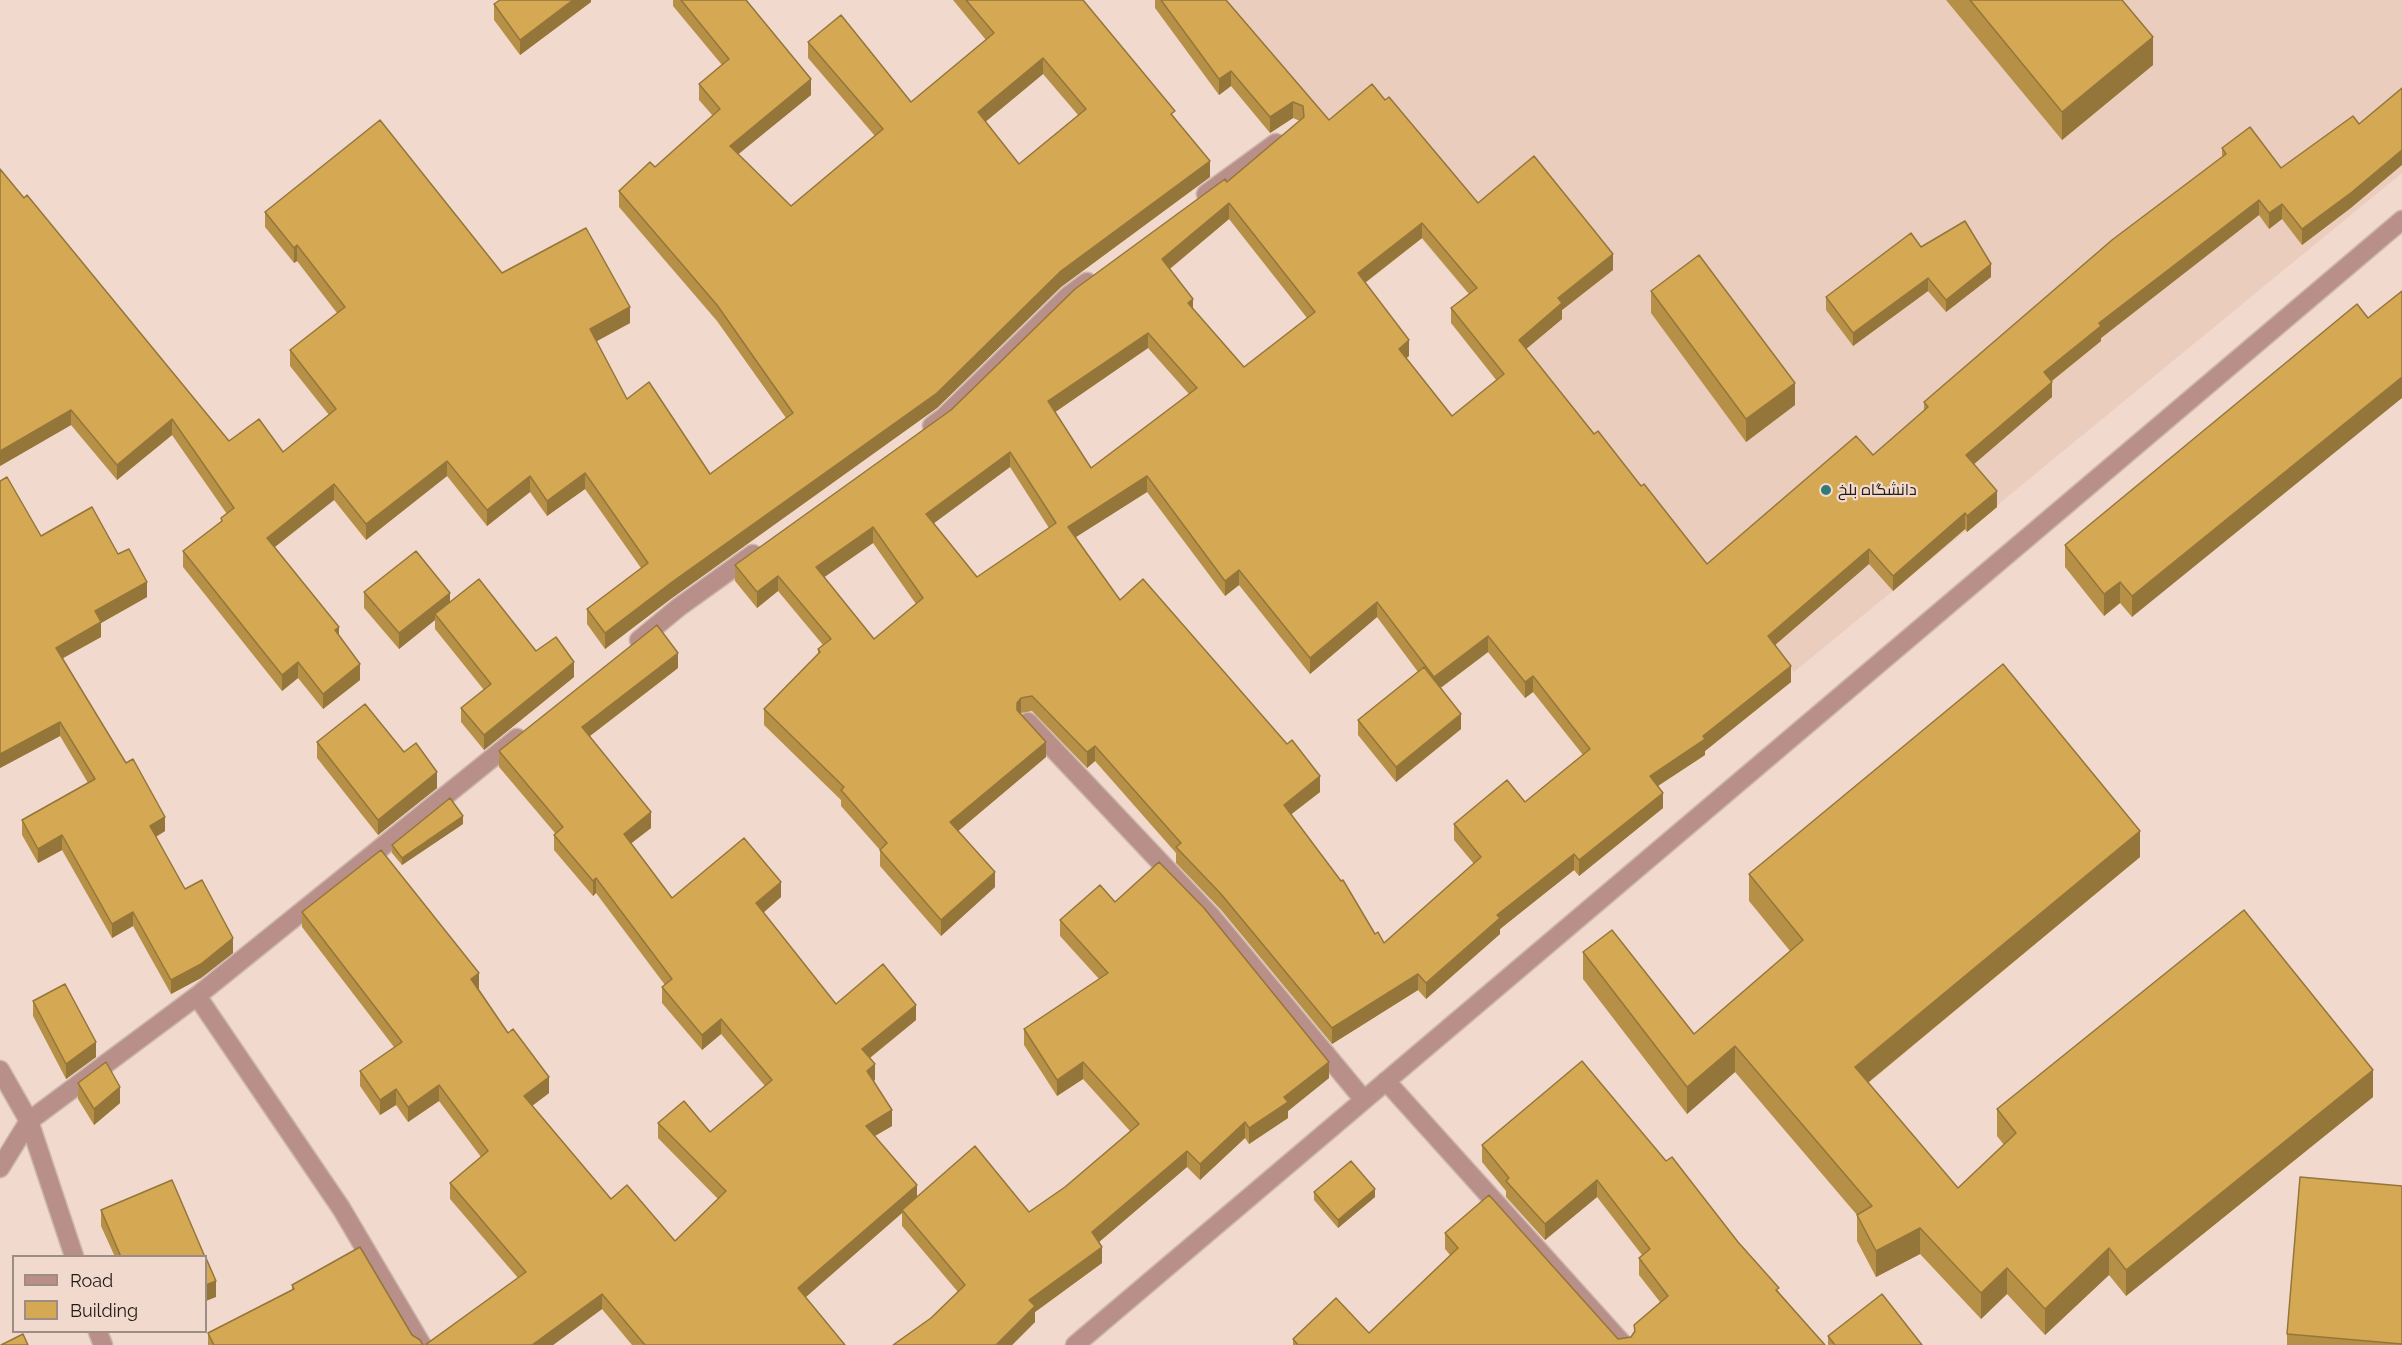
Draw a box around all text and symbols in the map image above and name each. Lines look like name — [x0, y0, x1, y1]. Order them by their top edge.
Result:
place label: دانشگاه بلخ — [1838, 480, 1917, 500]
marker: دانشگاه بلخ — [1819, 483, 1833, 497]
legend — [12, 1255, 207, 1333]
text: Road — [70, 1270, 113, 1291]
text: Building — [70, 1300, 138, 1321]

